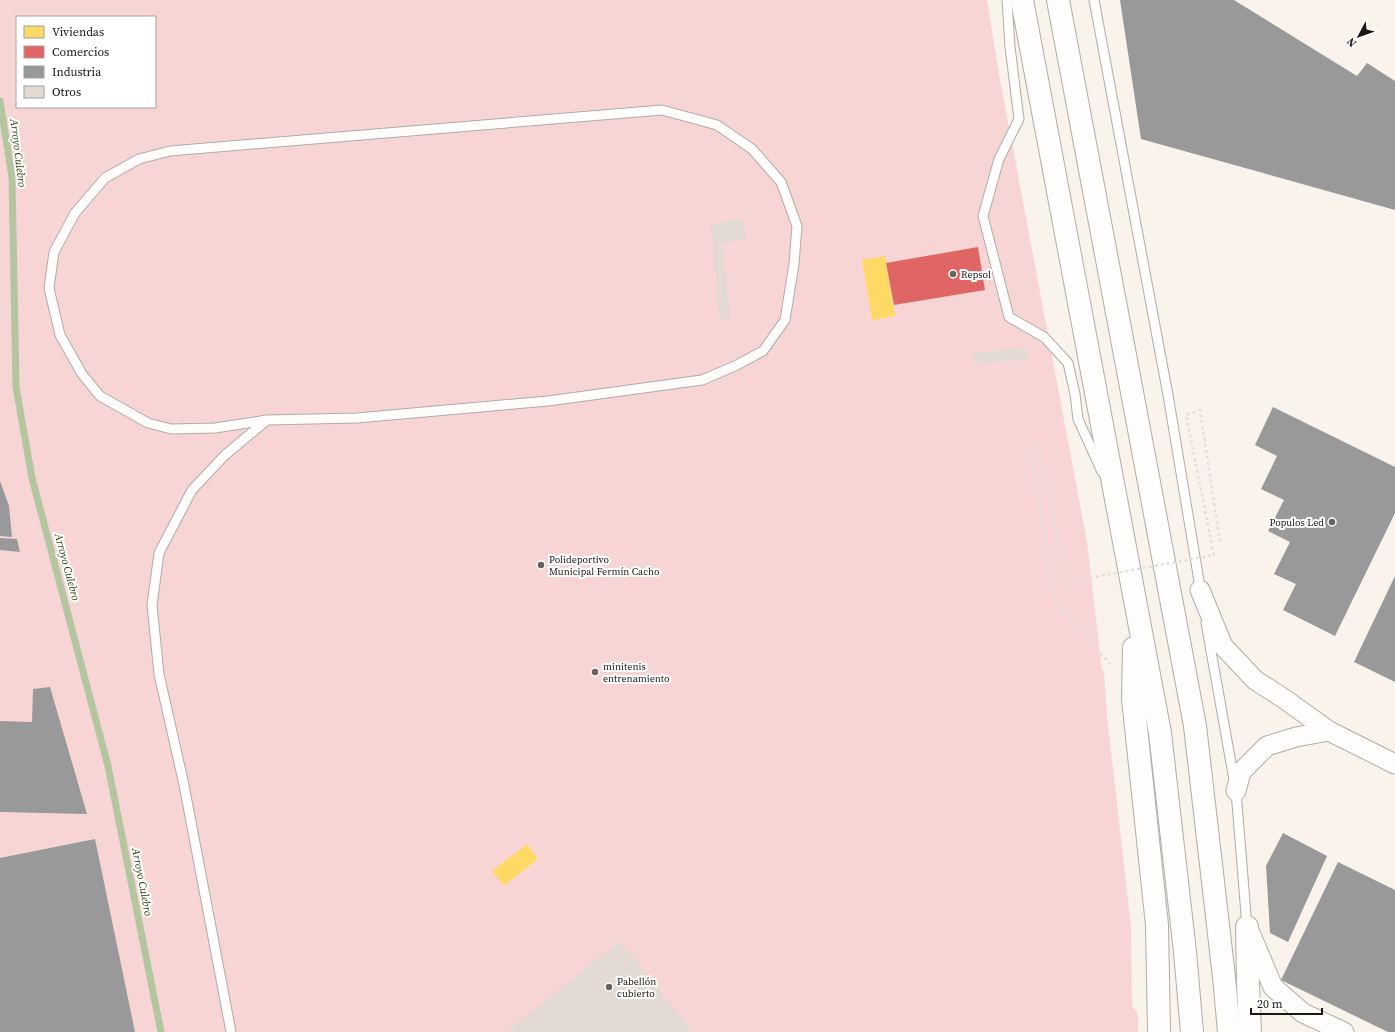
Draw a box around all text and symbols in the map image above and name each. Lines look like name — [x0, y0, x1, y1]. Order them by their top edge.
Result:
legend — [16, 16, 156, 108]
north arrow — [1339, 16, 1379, 56]
text: Viviendas — [52, 24, 104, 40]
text: N — [1344, 34, 1360, 50]
text: Comercios — [52, 44, 109, 60]
text: Industria — [52, 64, 102, 80]
text: Otros — [52, 84, 81, 100]
water label: Arroyo Culebro — [6, 117, 30, 189]
place label: Repsol — [961, 268, 991, 281]
marker: Repsol — [948, 269, 958, 279]
place label: Populos Led — [1269, 516, 1324, 529]
marker: Populos Led — [1327, 517, 1337, 527]
water label: Arroyo Culebro — [51, 531, 83, 603]
place label: Polideportivo Municipal Fermín Cacho — [549, 553, 660, 578]
marker: Polideportivo Municipal Fermín Cacho — [536, 560, 546, 570]
place label: minitenis entrenamiento — [603, 660, 670, 685]
marker: minitenis entrenamiento — [590, 667, 600, 677]
water label: Arroyo Culebro — [128, 846, 156, 918]
place label: Pabellón cubierto — [617, 975, 656, 1000]
marker: Pabellón cubierto — [604, 982, 614, 992]
scale bar — [1251, 990, 1322, 1016]
text: 20 m — [1257, 996, 1283, 1012]

